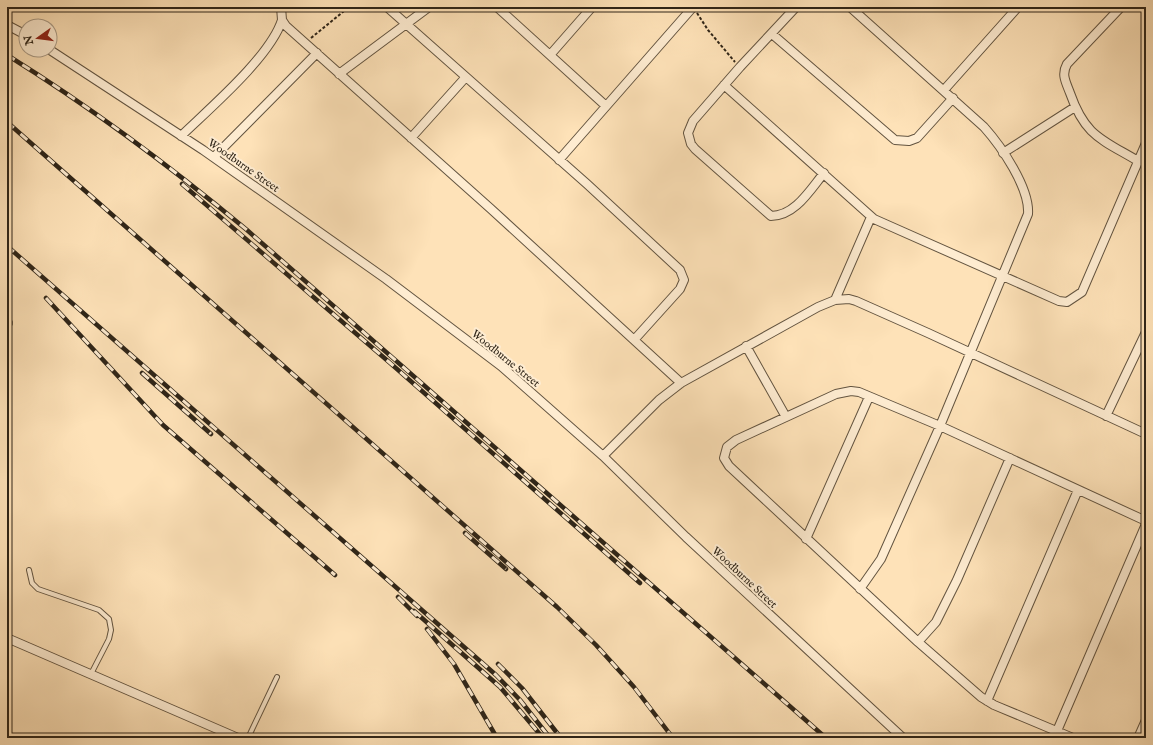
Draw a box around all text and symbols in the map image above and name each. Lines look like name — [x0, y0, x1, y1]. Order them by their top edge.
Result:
north arrow — [18, 18, 58, 58]
text: N — [21, 33, 37, 47]
street label: Woodburne Street — [205, 136, 282, 196]
street label: Woodburne Street — [468, 327, 543, 391]
street label: Woodburne Street — [709, 544, 780, 612]

